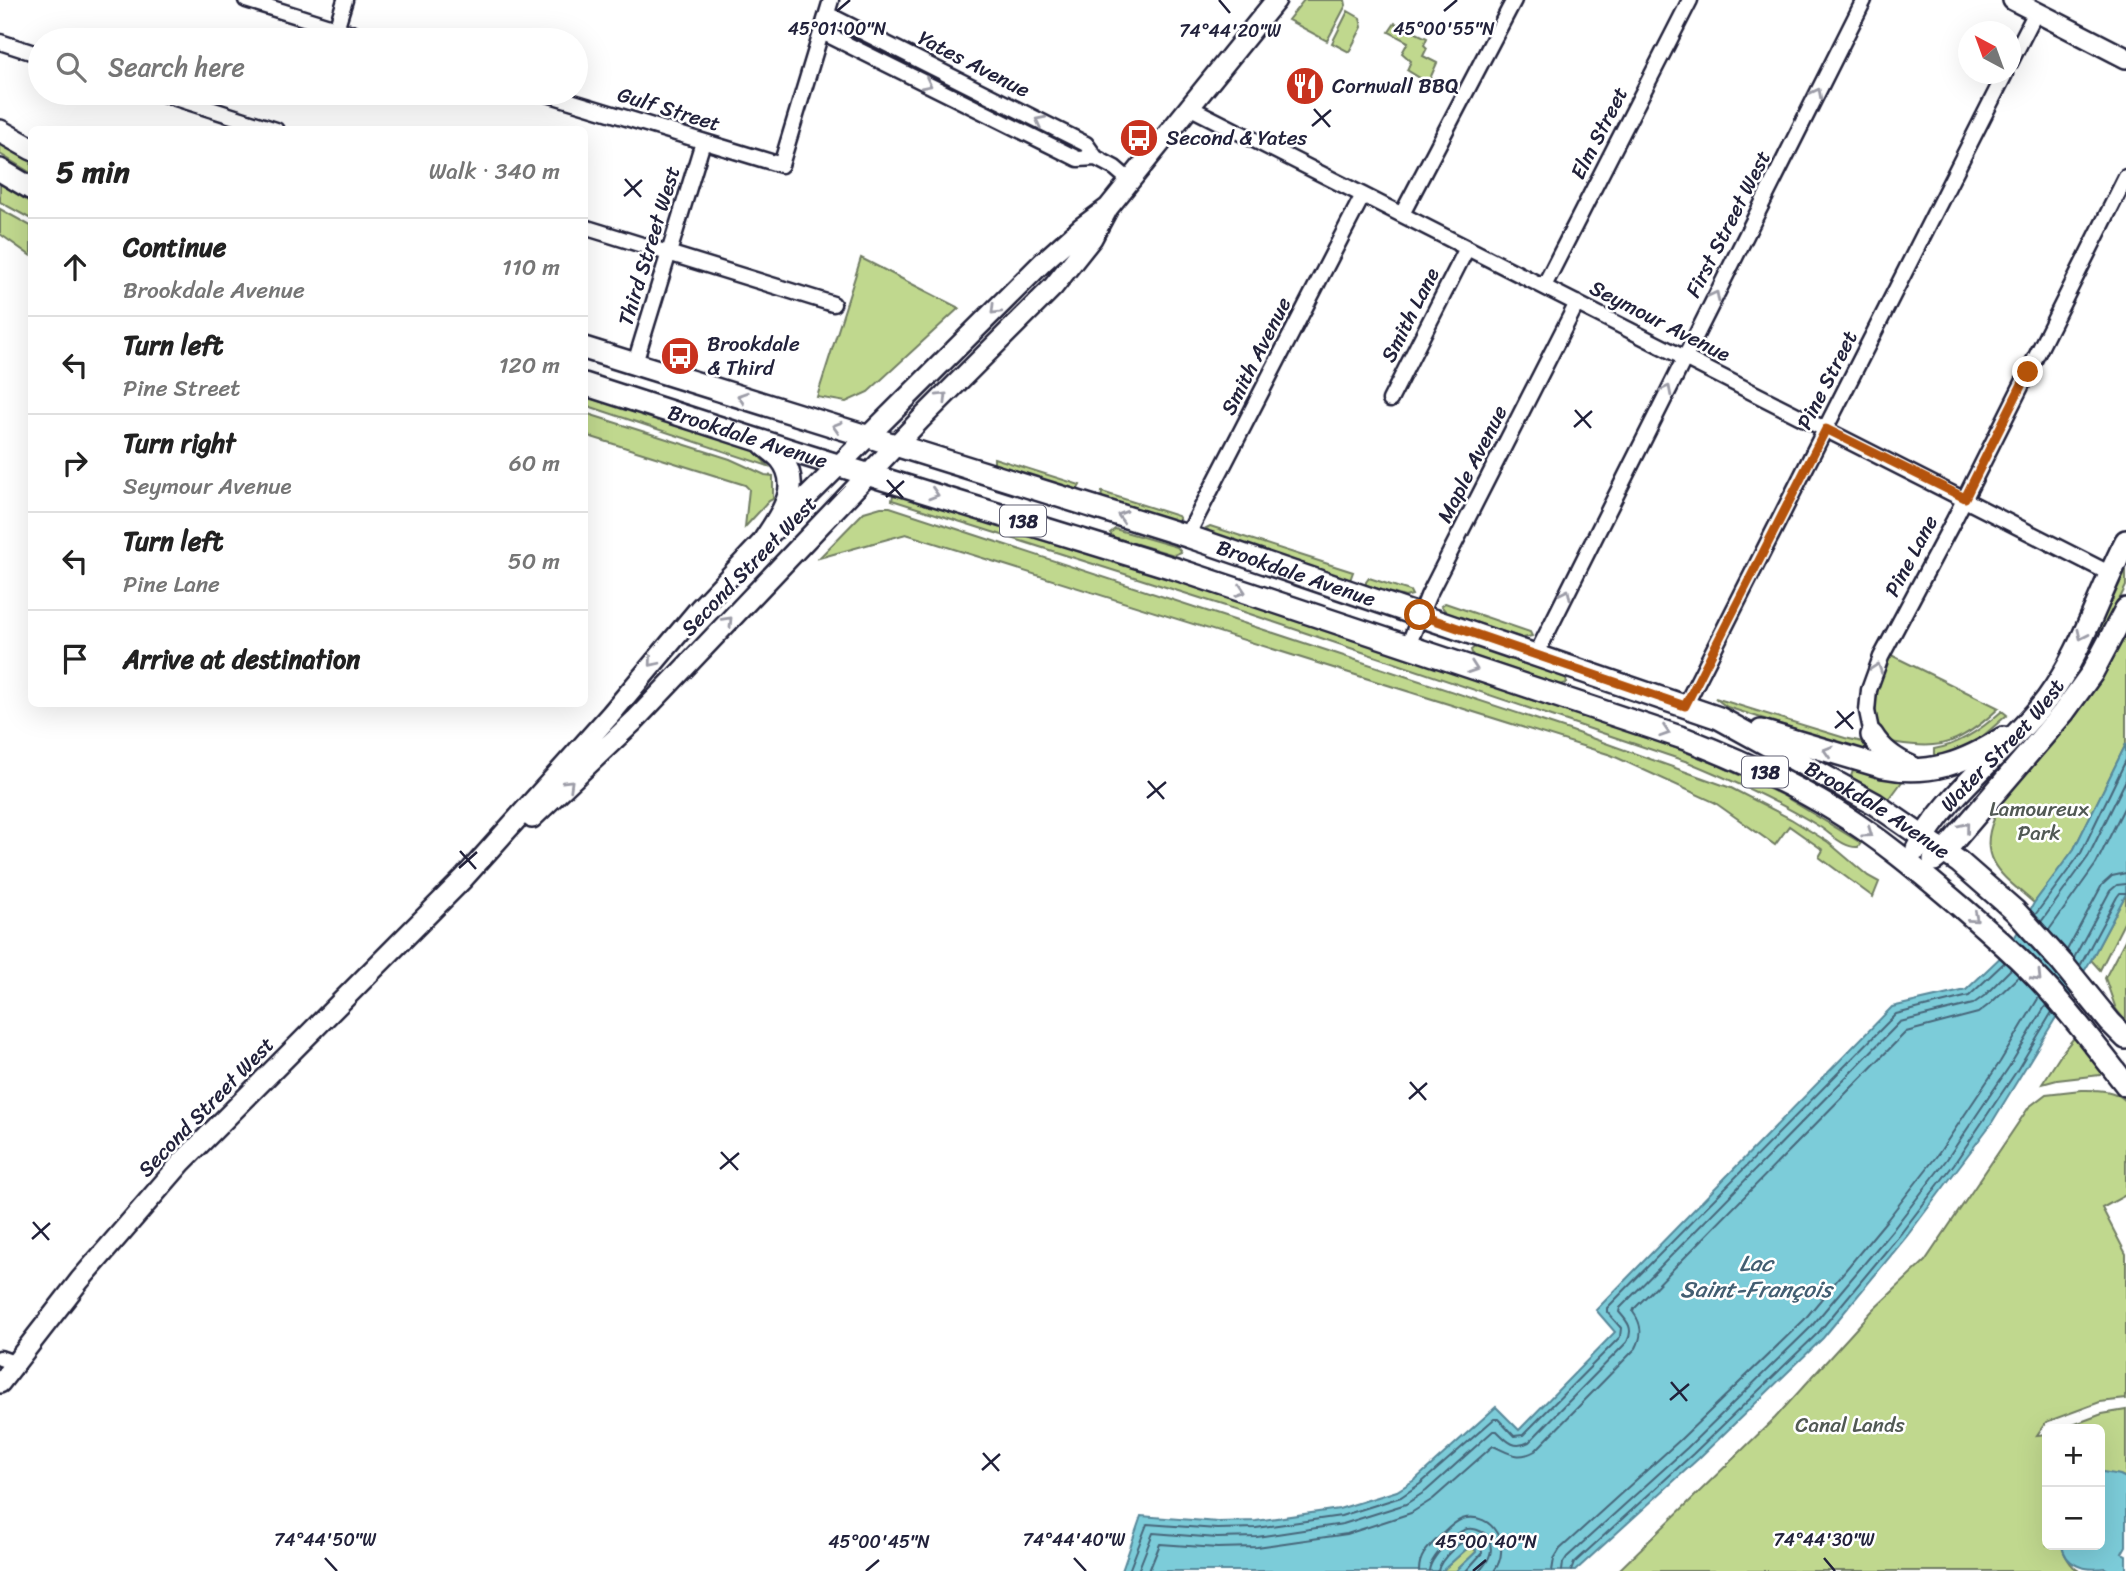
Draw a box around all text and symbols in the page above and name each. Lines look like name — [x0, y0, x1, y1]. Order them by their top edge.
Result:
text: 45°01'00"N — [788, 13, 887, 45]
text: 45°00'55"N — [1393, 13, 1495, 45]
text: 74°44'20"W — [1179, 15, 1282, 47]
street label: Yates Avenue — [911, 19, 1037, 109]
north arrow — [1958, 21, 2021, 84]
search box — [28, 28, 588, 105]
text: Search here — [108, 44, 245, 90]
icon: search — [52, 48, 90, 86]
restaurant icon: Cornwall BBQ — [1284, 65, 1326, 107]
place label: Cornwall BBQ — [1332, 67, 1459, 105]
street label: Gulf Street — [613, 75, 725, 143]
one-way arrow — [920, 76, 932, 90]
street label: Elm Street — [1559, 80, 1639, 186]
one-way arrow — [1809, 88, 1823, 100]
one-way arrow — [1035, 115, 1048, 129]
bus stop icon: Second & Yates — [1118, 117, 1160, 159]
place label: Second & Yates — [1166, 119, 1308, 157]
street label: First Street West — [1675, 144, 1781, 304]
text: 5 min — [56, 145, 130, 199]
text: Walk · 340 m — [429, 151, 560, 192]
street label: Third Street West — [607, 161, 691, 331]
text: Continue — [123, 224, 226, 270]
text: 110 m — [502, 247, 560, 288]
icon: ahead — [56, 248, 94, 286]
street label: Smith Lane — [1370, 261, 1450, 369]
street label: Seymour Avenue — [1583, 269, 1737, 373]
text: Brookdale Avenue — [123, 270, 305, 311]
street label: Smith Avenue — [1210, 290, 1302, 422]
one-way arrow — [1706, 291, 1720, 303]
one-way arrow — [991, 302, 1003, 314]
text: Turn left — [123, 322, 223, 368]
street label: Pine Street — [1786, 324, 1868, 436]
place label: Brookdale & Third — [707, 325, 800, 387]
bus stop icon: Brookdale & Third — [659, 335, 701, 377]
text: 120 m — [499, 345, 560, 386]
icon: left — [56, 346, 94, 384]
route end — [2012, 356, 2043, 387]
text: Pine Street — [123, 368, 240, 409]
one-way arrow — [1659, 385, 1673, 397]
one-way arrow — [737, 391, 749, 405]
one-way arrow — [935, 392, 948, 405]
street label: Brookdale Avenue — [663, 393, 833, 480]
street label: Maple Avenue — [1426, 398, 1518, 530]
text: Turn right — [123, 420, 236, 466]
one-way arrow — [832, 421, 844, 435]
text: 60 m — [509, 443, 560, 484]
icon: right — [56, 444, 94, 482]
text: Seymour Avenue — [123, 466, 292, 507]
one-way arrow — [928, 485, 940, 500]
street label: Second Street West — [671, 486, 827, 646]
road number: 138 — [1000, 506, 1046, 536]
street label: Pine Lane — [1873, 508, 1949, 604]
one-way arrow — [1116, 510, 1129, 524]
text: Turn left — [123, 518, 223, 564]
street label: Brookdale Avenue — [1211, 528, 1381, 618]
text: 50 m — [508, 541, 560, 582]
icon: left — [56, 542, 94, 580]
text: Pine Lane — [123, 564, 220, 605]
one-way arrow — [1235, 582, 1247, 597]
one-way arrow — [1558, 589, 1572, 601]
route start — [1404, 599, 1435, 630]
one-way arrow — [720, 617, 732, 630]
one-way arrow — [2077, 628, 2091, 640]
text: Arrive at destination — [123, 636, 360, 682]
icon: arrive — [56, 640, 94, 678]
one-way arrow — [649, 655, 662, 667]
one-way arrow — [1466, 660, 1478, 674]
one-way arrow — [1869, 663, 1883, 675]
street label: Water Street West — [1930, 671, 2075, 821]
one-way arrow — [1658, 724, 1670, 738]
one-way arrow — [1822, 744, 1834, 759]
street label: Brookdale Avenue — [1797, 750, 1958, 870]
road number: 138 — [1742, 757, 1788, 788]
one-way arrow — [561, 780, 574, 793]
park label: Lamoureux Park — [1989, 790, 2089, 852]
one-way arrow — [1957, 822, 1969, 835]
one-way arrow — [1860, 825, 1873, 837]
one-way arrow — [1965, 910, 1978, 922]
one-way arrow — [2029, 969, 2042, 982]
street label: Second Street West — [128, 1027, 284, 1187]
water label: Lac Saint-François — [1680, 1243, 1834, 1310]
park label: Canal Lands — [1795, 1406, 1905, 1444]
map controls — [2042, 1424, 2105, 1550]
button: + — [2042, 1424, 2105, 1487]
button: − — [2042, 1487, 2105, 1550]
text: 74°44'50"W — [274, 1524, 377, 1556]
text: 74°44'40"W — [1023, 1524, 1126, 1556]
text: 74°44'30"W — [1773, 1524, 1876, 1556]
text: 45°00'45"N — [828, 1526, 930, 1558]
text: 45°00'40"N — [1435, 1526, 1538, 1558]

